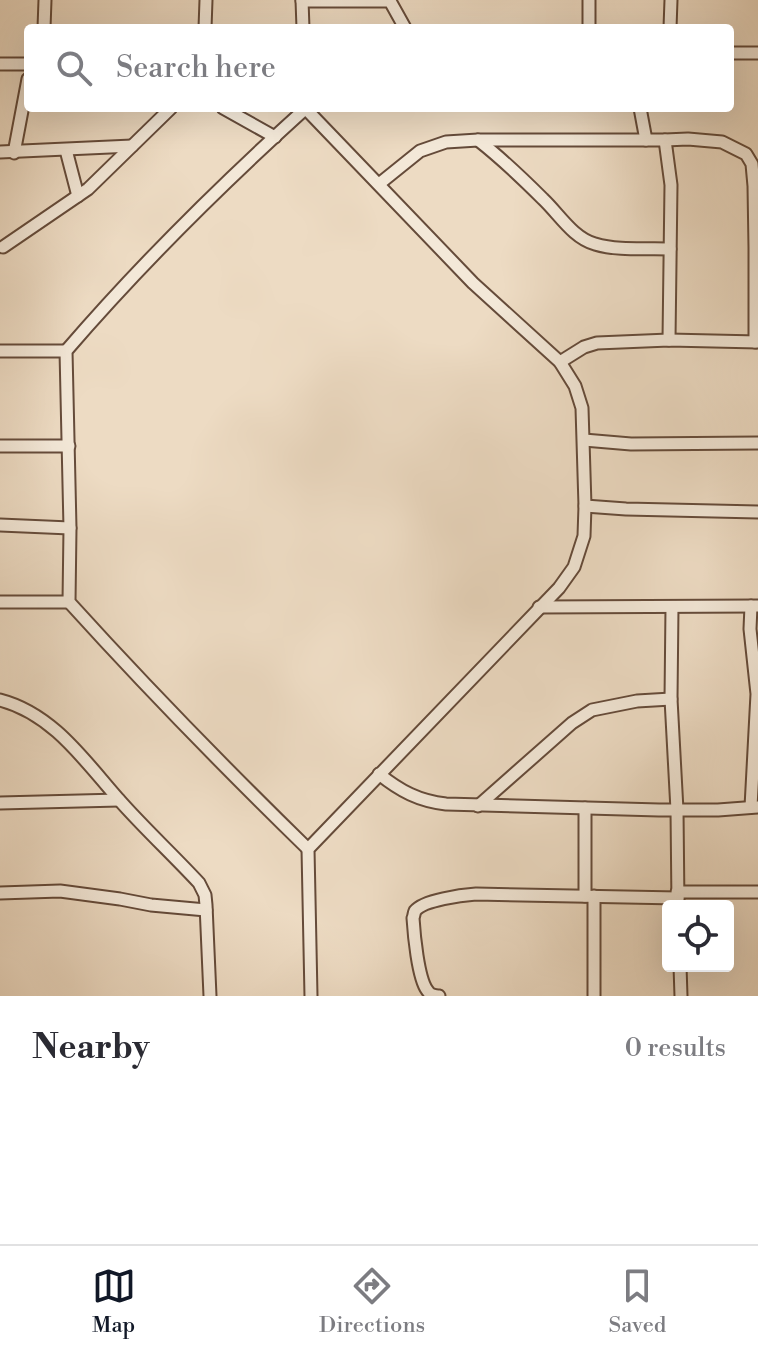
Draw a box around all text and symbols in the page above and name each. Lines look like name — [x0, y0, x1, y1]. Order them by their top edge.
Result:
search box — [24, 24, 734, 112]
icon: search — [52, 46, 96, 90]
text: Search here — [116, 49, 276, 87]
map controls — [662, 900, 734, 972]
button: locate — [662, 900, 734, 972]
text: Nearby — [32, 1027, 150, 1069]
text: 0 results — [625, 1032, 726, 1064]
tab: Map — [92, 1264, 136, 1339]
tab: Directions — [319, 1264, 425, 1339]
tab: Saved — [609, 1264, 666, 1339]

